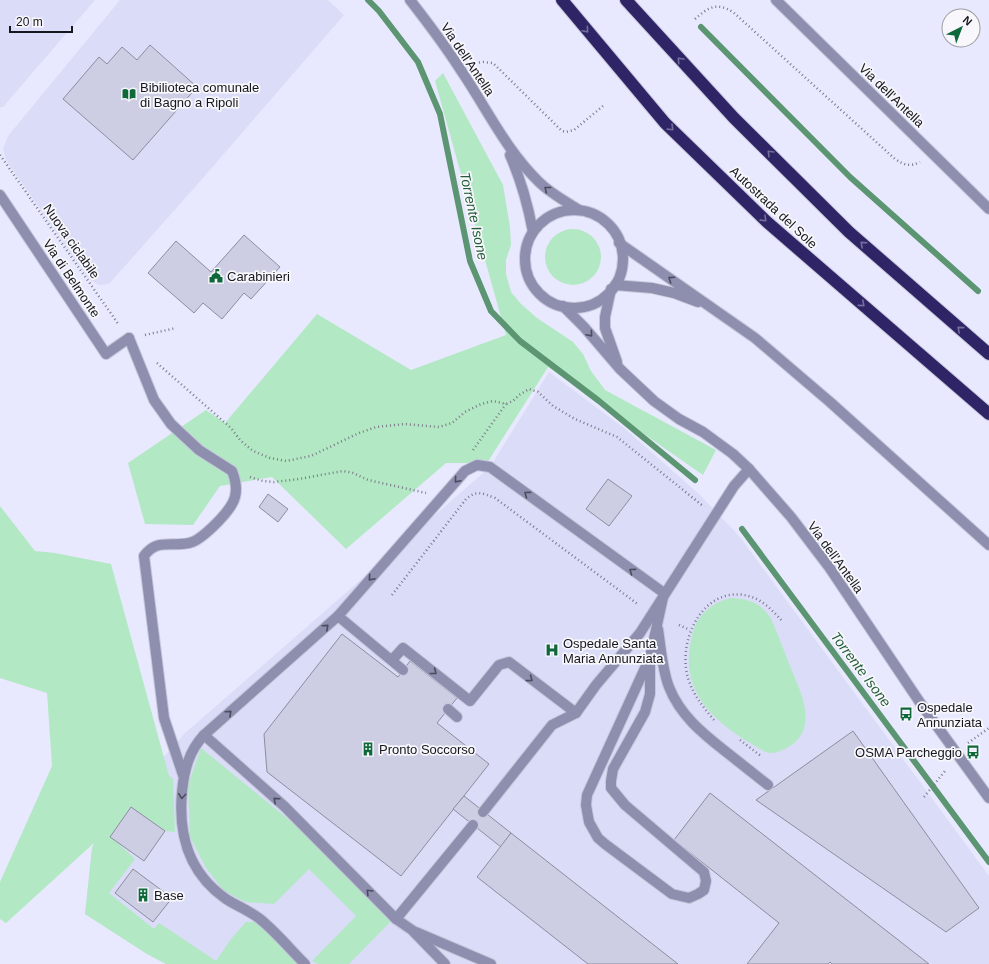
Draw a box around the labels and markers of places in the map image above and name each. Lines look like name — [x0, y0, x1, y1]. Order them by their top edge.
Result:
place label: Bibilioteca comunale di Bagno a Ripoli — [140, 80, 259, 110]
library icon: Bibilioteca comunale di Bagno a Ripoli — [121, 86, 137, 102]
public building icon: Carabinieri — [208, 268, 224, 284]
place label: Carabinieri — [227, 269, 290, 284]
place label: Ospedale Santa Maria Annunziata — [563, 636, 664, 666]
hospital icon: Ospedale Santa Maria Annunziata — [544, 642, 560, 658]
place label: Ospedale Annunziata — [917, 700, 983, 730]
bus stop icon: Ospedale Annunziata — [898, 706, 914, 722]
building icon: Pronto Soccorso — [360, 741, 376, 757]
place label: Pronto Soccorso — [379, 742, 475, 757]
bus stop icon: OSMA Parcheggio — [965, 744, 981, 760]
place label: OSMA Parcheggio — [855, 745, 962, 760]
building icon: Base — [135, 887, 151, 903]
place label: Base — [154, 888, 184, 903]

